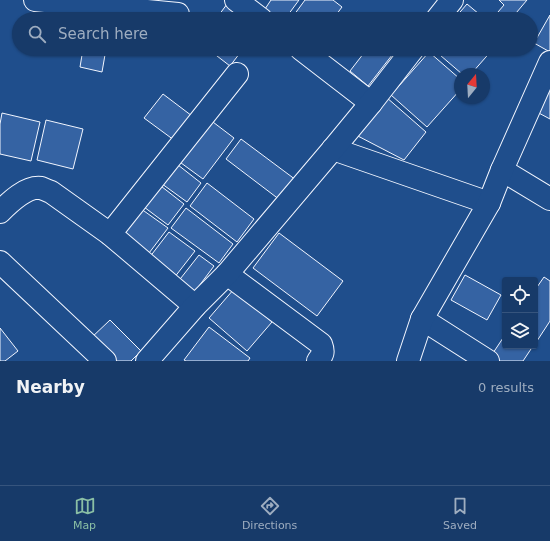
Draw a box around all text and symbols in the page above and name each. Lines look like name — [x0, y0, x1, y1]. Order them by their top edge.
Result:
search box — [12, 12, 538, 56]
icon: search — [26, 23, 48, 45]
text: Search here — [58, 25, 148, 43]
north arrow — [454, 68, 490, 104]
map controls — [502, 277, 538, 349]
button: locate — [502, 277, 538, 313]
button: layers — [502, 313, 538, 349]
text: Nearby — [16, 377, 85, 397]
text: 0 results — [478, 380, 534, 395]
tab: Map — [73, 495, 96, 532]
tab: Directions — [242, 495, 297, 532]
tab: Saved — [443, 495, 477, 532]

